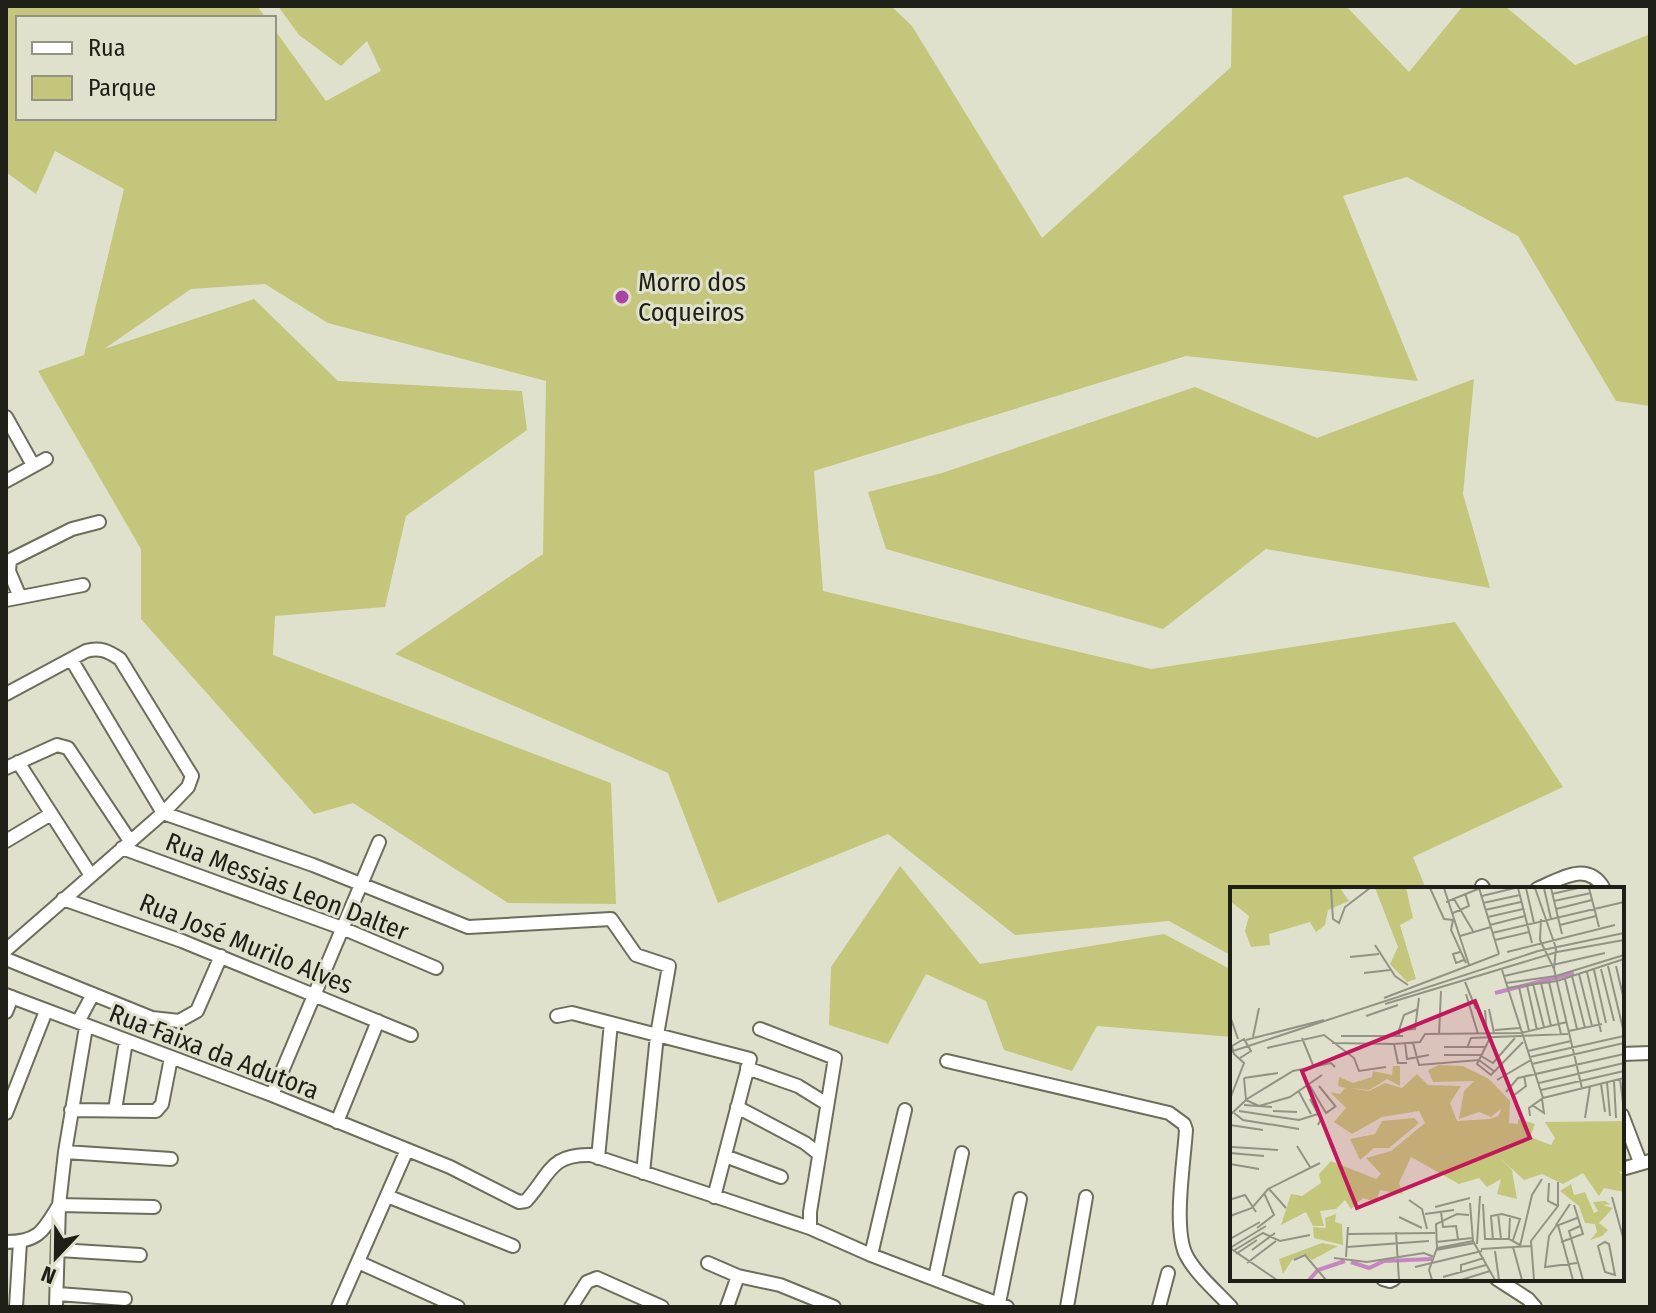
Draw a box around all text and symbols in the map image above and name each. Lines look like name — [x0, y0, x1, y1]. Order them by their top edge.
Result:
legend — [16, 16, 276, 120]
text: Rua — [88, 34, 125, 62]
text: Parque — [88, 74, 156, 102]
place label: Morro dos Coqueiros — [638, 267, 746, 328]
marker: Morro dos Coqueiros — [613, 288, 631, 306]
street label: Rua Messias Leon Dalter — [161, 826, 413, 948]
street label: Rua José Murilo Alves — [135, 887, 357, 1001]
inset map — [1230, 887, 1624, 1281]
street label: Rua Faixa da Adutora — [105, 998, 323, 1106]
north arrow — [16, 1217, 96, 1297]
text: N — [38, 1260, 60, 1290]

